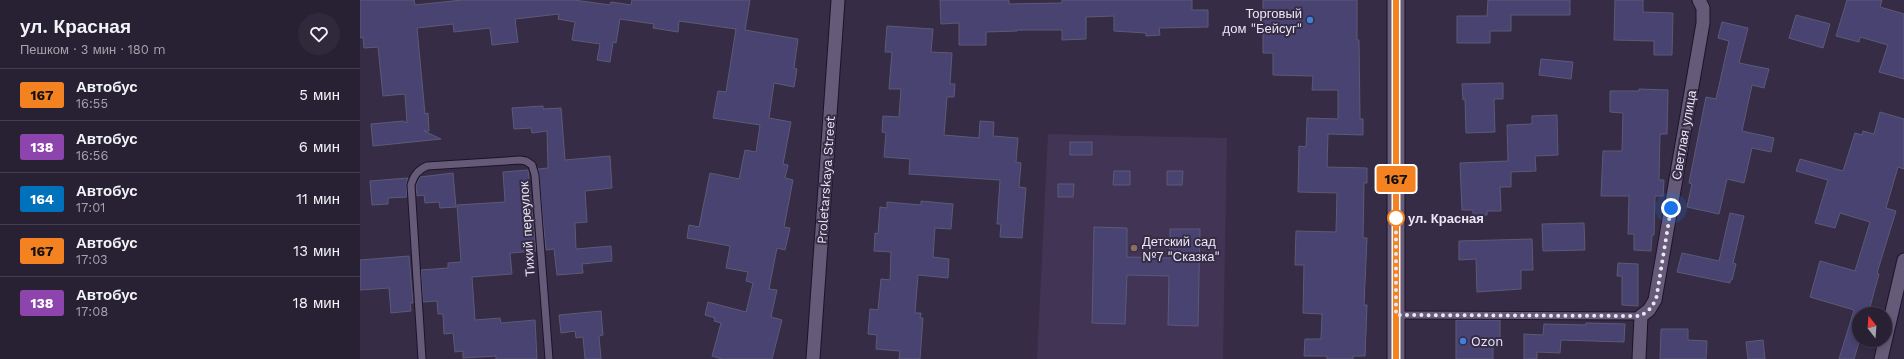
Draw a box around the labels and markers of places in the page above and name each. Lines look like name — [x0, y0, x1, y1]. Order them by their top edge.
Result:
place label: Торговый дом "Бейсуг" — [1223, 6, 1302, 36]
marker: Торговый дом "Бейсуг" — [1305, 15, 1315, 25]
marker: ул. Красная — [1387, 209, 1405, 227]
place label: ул. Красная — [1408, 211, 1484, 226]
place label: Детский сад №7 "Сказка" — [1142, 234, 1220, 264]
marker: Детский сад №7 "Сказка" — [1129, 243, 1139, 253]
place label: Ozon — [1471, 334, 1503, 349]
marker: Ozon — [1458, 336, 1468, 346]

